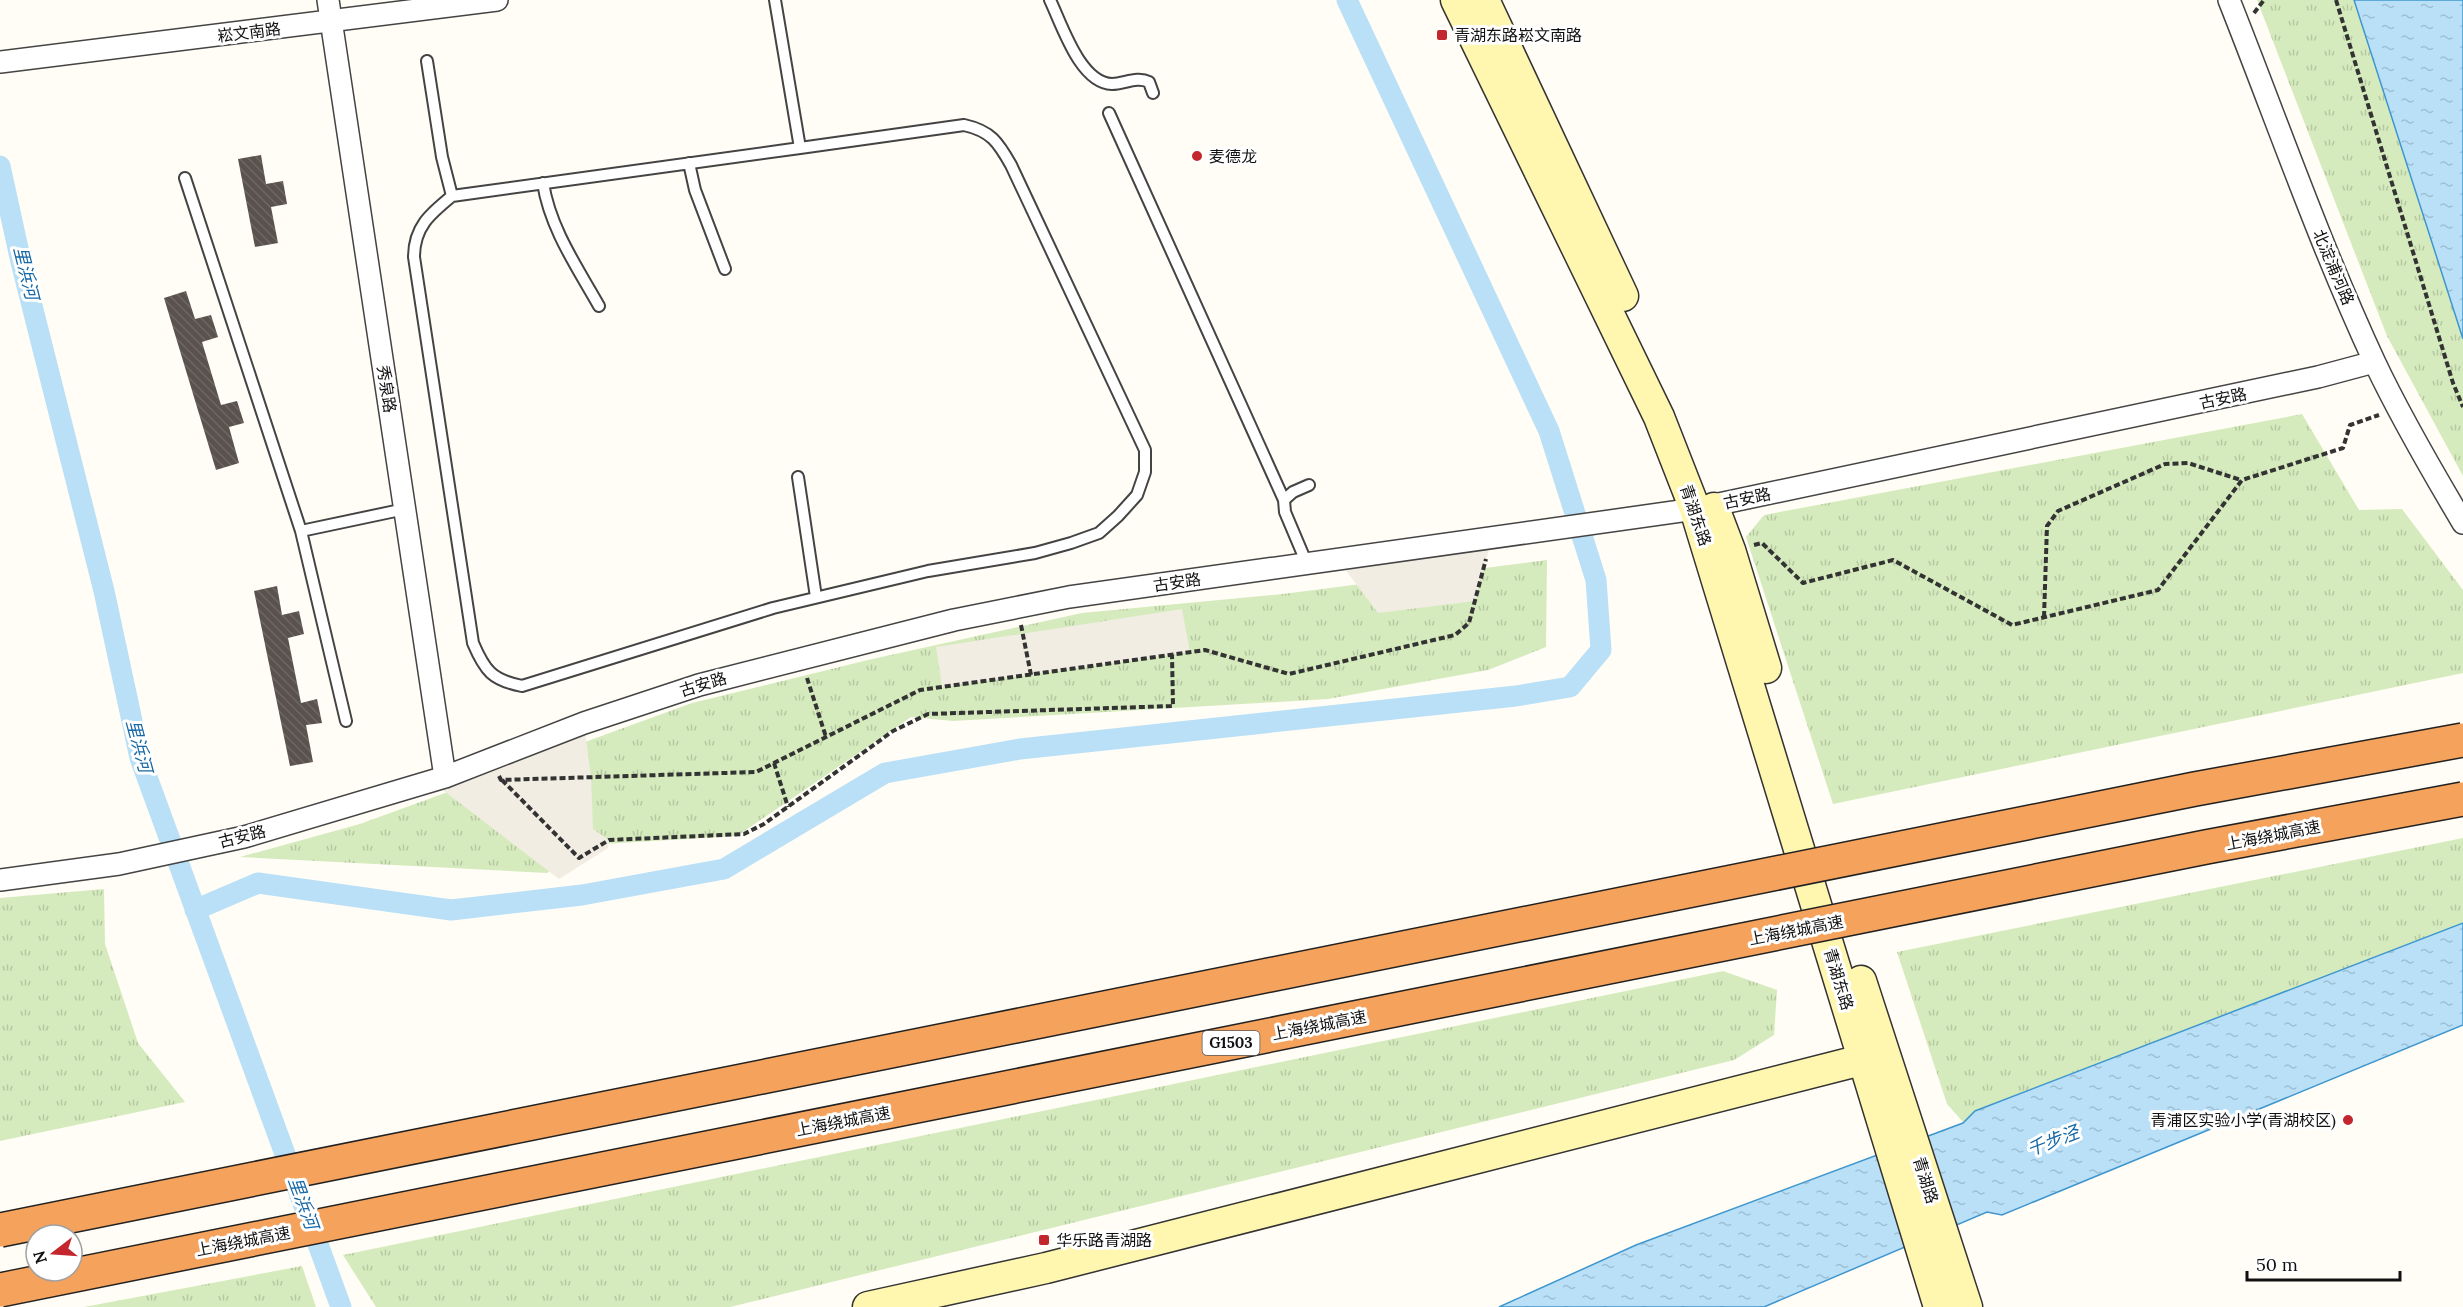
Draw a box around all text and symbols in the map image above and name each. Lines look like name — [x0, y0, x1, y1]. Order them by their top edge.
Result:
street label: 崧文南路 — [216, 18, 282, 46]
place label: 青湖东路崧文南路 — [1454, 25, 1582, 45]
marker: 青湖东路崧文南路 — [1435, 28, 1449, 42]
place label: 麦德龙 — [1209, 146, 1257, 166]
marker: 麦德龙 — [1190, 149, 1204, 163]
street label: 北淀浦河路 — [2309, 226, 2359, 308]
water label: 里浜河 — [9, 244, 45, 305]
street label: 秀泉路 — [373, 364, 401, 414]
street label: 古安路 — [2197, 383, 2249, 413]
street label: 青湖东路 — [1676, 481, 1716, 549]
street label: 古安路 — [1721, 483, 1773, 513]
street label: 古安路 — [1152, 569, 1202, 595]
street label: 古安路 — [677, 667, 729, 701]
water label: 里浜河 — [121, 717, 158, 778]
street label: 上海绕城高速 — [2224, 816, 2322, 854]
street label: 古安路 — [216, 820, 268, 852]
street label: 上海绕城高速 — [1747, 911, 1845, 949]
street label: 青湖东路 — [1820, 945, 1858, 1013]
street label: 上海绕城高速 — [1270, 1006, 1368, 1044]
road number: G1503 — [1202, 1031, 1260, 1055]
street label: 上海绕城高速 — [794, 1102, 892, 1140]
place label: 青浦区实验小学(青湖校区) — [2150, 1110, 2336, 1131]
marker: 青浦区实验小学(青湖校区) — [2341, 1113, 2355, 1127]
water label: 千步泾 — [2023, 1119, 2084, 1161]
street label: 青湖路 — [1909, 1154, 1943, 1206]
water label: 里浜河 — [283, 1174, 325, 1235]
street label: 上海绕城高速 — [194, 1222, 292, 1260]
north arrow — [24, 1223, 84, 1283]
place label: 华乐路青湖路 — [1056, 1230, 1152, 1250]
marker: 华乐路青湖路 — [1037, 1233, 1051, 1247]
scale bar — [2247, 1244, 2400, 1282]
text: N — [28, 1249, 51, 1266]
text: 50 m — [2256, 1253, 2298, 1276]

